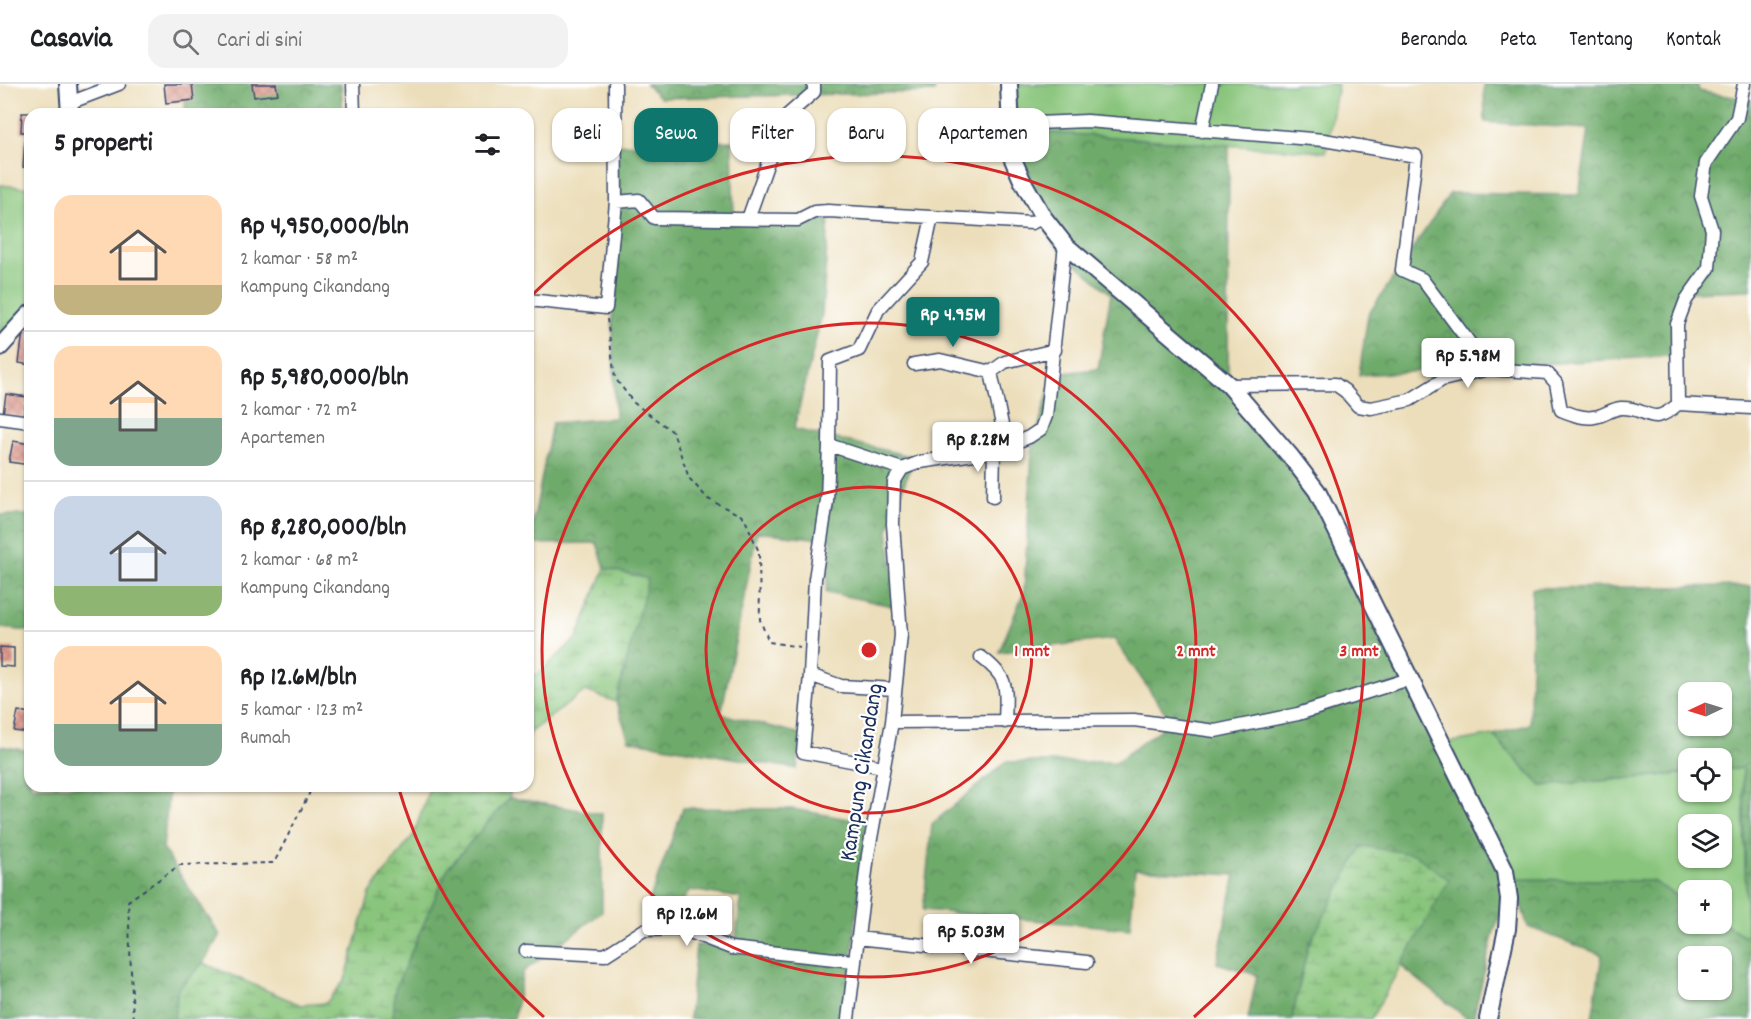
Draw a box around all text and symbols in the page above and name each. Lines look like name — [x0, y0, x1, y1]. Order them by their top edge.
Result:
search box — [148, 14, 568, 68]
text: Casavia — [30, 21, 112, 61]
icon: search — [169, 25, 202, 58]
text: Cari di sini — [217, 26, 302, 57]
text: Beranda — [1401, 26, 1467, 56]
text: Peta — [1500, 26, 1536, 56]
text: Tentang — [1569, 26, 1633, 56]
text: Kontak — [1666, 26, 1721, 56]
chip: Beli — [552, 108, 622, 162]
chip: Sewa — [634, 108, 718, 162]
chip: Filter — [730, 108, 815, 162]
chip: Baru — [827, 108, 906, 162]
chip: Apartemen — [918, 108, 1049, 162]
text: 5 properti — [54, 126, 153, 163]
icon: filters — [471, 128, 504, 161]
text: Rp 4,950,000/bln — [240, 209, 409, 246]
icon: home — [102, 219, 174, 291]
text: 2 kamar · 58 m² — [240, 246, 358, 274]
text: Kampung Cikandang — [240, 274, 390, 302]
pin: Rp 4.95M — [891, 297, 1015, 348]
text: Rp 4.95M — [920, 302, 986, 330]
pin: Rp 5.98M — [1406, 338, 1530, 389]
text: Rp 5.98M — [1435, 343, 1501, 371]
text: Rp 5,980,000/bln — [240, 360, 408, 397]
icon: home — [102, 370, 174, 442]
text: 2 kamar · 72 m² — [240, 397, 357, 425]
pin: Rp 8.28M — [916, 422, 1040, 473]
text: Apartemen — [240, 425, 325, 453]
text: Rp 8.28M — [946, 427, 1010, 455]
text: Rp 8,280,000/bln — [240, 510, 406, 547]
icon: home — [102, 520, 174, 592]
text: 2 kamar · 68 m² — [240, 547, 359, 575]
text: Kampung Cikandang — [240, 575, 390, 603]
centre of rings — [859, 640, 879, 660]
text: 1 mnt — [1014, 640, 1050, 665]
text: 2 mnt — [1176, 640, 1216, 665]
text: 3 mnt — [1339, 640, 1379, 665]
text: Rp 12.6M/bln — [240, 660, 357, 697]
icon: home — [102, 670, 174, 742]
street label: Kampung Cikandang — [832, 681, 894, 864]
north arrow — [1678, 682, 1732, 736]
map controls — [1678, 682, 1732, 1000]
text: 5 kamar · 123 m² — [240, 697, 363, 725]
text: Rumah — [240, 725, 291, 753]
button: locate — [1678, 748, 1732, 802]
button: layers — [1678, 814, 1732, 868]
button: + — [1678, 880, 1732, 934]
pin: Rp 12.6M — [625, 896, 749, 947]
text: Rp 12.6M — [656, 901, 718, 929]
pin: Rp 5.03M — [909, 914, 1033, 965]
text: Rp 5.03M — [937, 919, 1005, 947]
button: − — [1678, 946, 1732, 1000]

